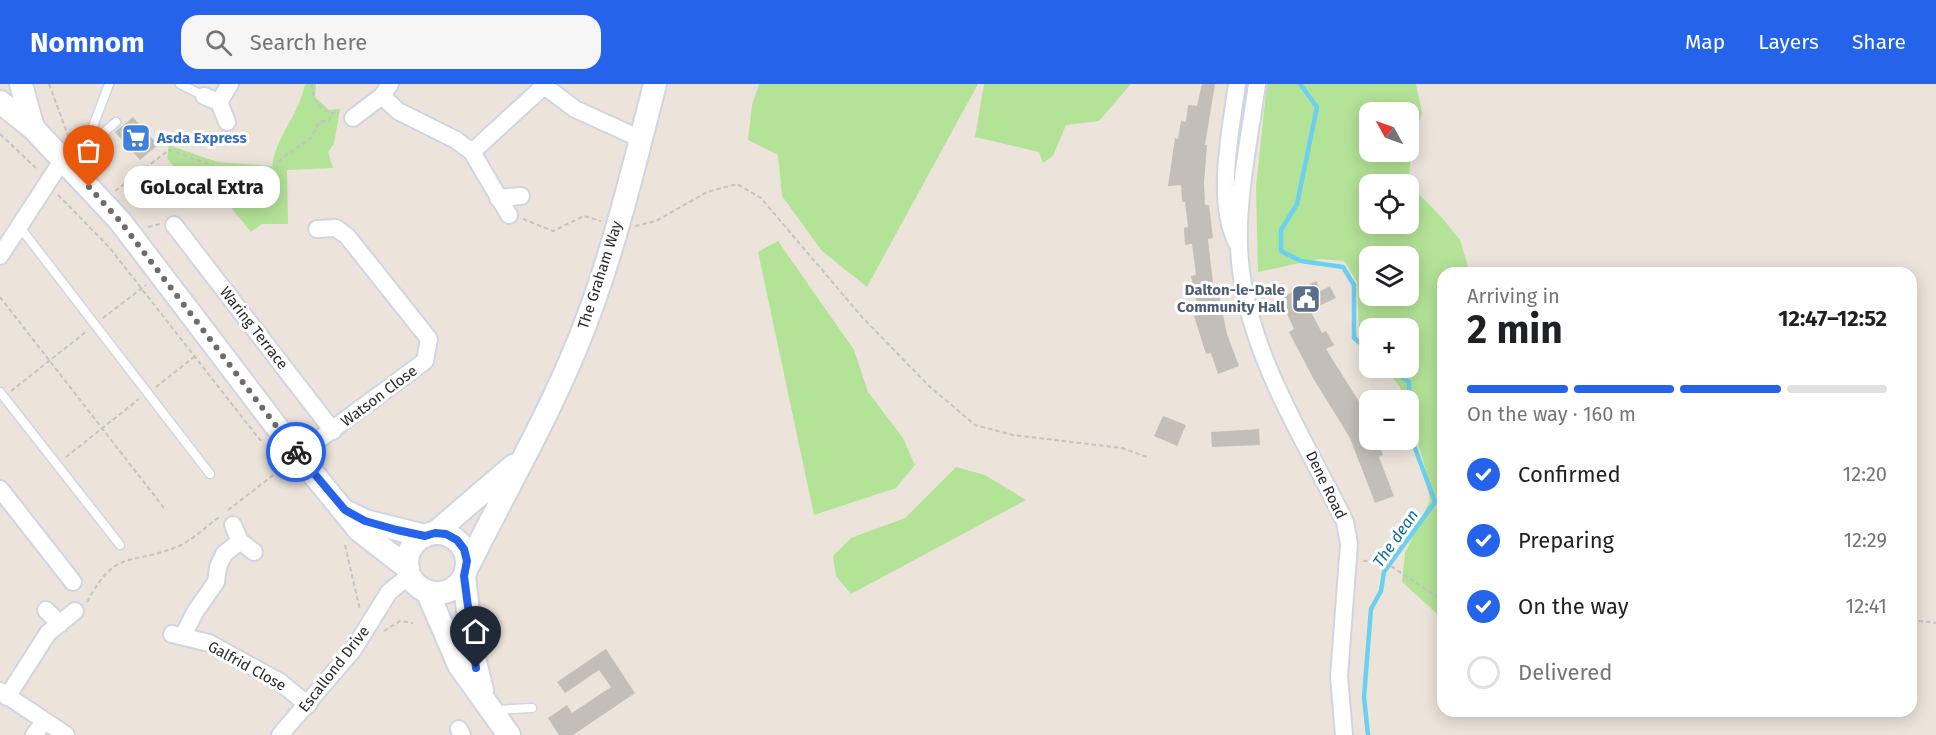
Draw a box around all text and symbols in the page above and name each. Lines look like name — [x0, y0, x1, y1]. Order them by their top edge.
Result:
search box — [181, 15, 601, 69]
text: Nomnom — [30, 26, 145, 59]
icon: search — [202, 26, 235, 59]
text: Search here — [250, 29, 367, 56]
text: Map — [1685, 29, 1725, 55]
text: Layers — [1758, 29, 1819, 55]
text: Share — [1852, 29, 1906, 55]
north arrow — [1359, 102, 1419, 162]
map controls — [1359, 102, 1419, 450]
supermarket icon: Asda Express — [120, 122, 152, 154]
pin — [63, 125, 114, 187]
place label: Asda Express — [156, 129, 247, 147]
icon: bag — [72, 134, 105, 167]
callout: GoLocal Extra — [125, 166, 281, 208]
button: locate — [1359, 174, 1419, 234]
text: GoLocal Extra — [140, 175, 264, 199]
street label: The Graham Way — [574, 218, 626, 331]
button: layers — [1359, 246, 1419, 306]
place label: Dalton-le-Dale Community Hall — [1177, 281, 1286, 316]
street label: Waring Terrace — [216, 283, 292, 373]
public building icon: Dalton-le-Dale Community Hall — [1290, 283, 1322, 315]
text: Arriving in — [1467, 284, 1560, 308]
text: 12:47–12:52 — [1778, 305, 1887, 332]
text: 2 min — [1467, 307, 1563, 353]
button: + — [1359, 318, 1419, 378]
street label: Watson Close — [337, 362, 421, 430]
button: − — [1359, 390, 1419, 450]
text: On the way · 160 m — [1467, 402, 1636, 426]
courier — [266, 422, 326, 482]
icon: bike — [280, 436, 313, 469]
street label: Dene Road — [1302, 448, 1350, 522]
icon: check — [1467, 458, 1500, 491]
text: Confirmed — [1518, 461, 1621, 488]
text: 12:20 — [1843, 462, 1887, 486]
water label: The dean — [1369, 506, 1422, 571]
icon: check — [1467, 524, 1500, 557]
text: Preparing — [1518, 527, 1614, 554]
text: 12:29 — [1843, 528, 1887, 552]
icon: check — [1467, 590, 1500, 623]
text: On the way — [1518, 593, 1629, 620]
text: 12:41 — [1846, 594, 1887, 618]
pin — [450, 606, 501, 668]
icon: home — [459, 615, 492, 648]
street label: Escallond Drive — [295, 622, 373, 716]
street label: Galfrid Close — [205, 637, 289, 695]
text: Delivered — [1518, 659, 1613, 686]

